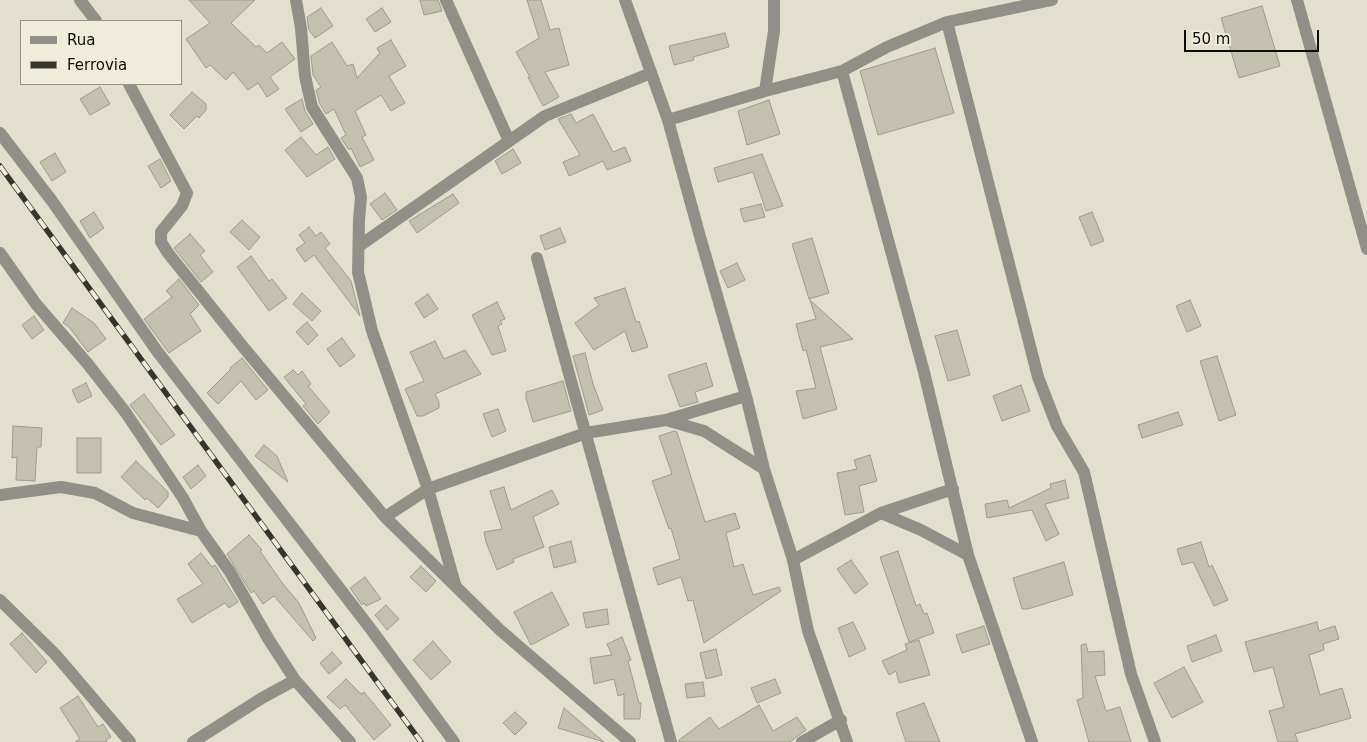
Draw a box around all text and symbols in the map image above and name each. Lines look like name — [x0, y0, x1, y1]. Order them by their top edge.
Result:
legend — [20, 20, 182, 85]
scale bar — [1187, 20, 1322, 52]
text: 50 m — [1192, 30, 1230, 48]
text: Rua — [67, 31, 95, 49]
text: Ferrovia — [67, 56, 127, 74]

